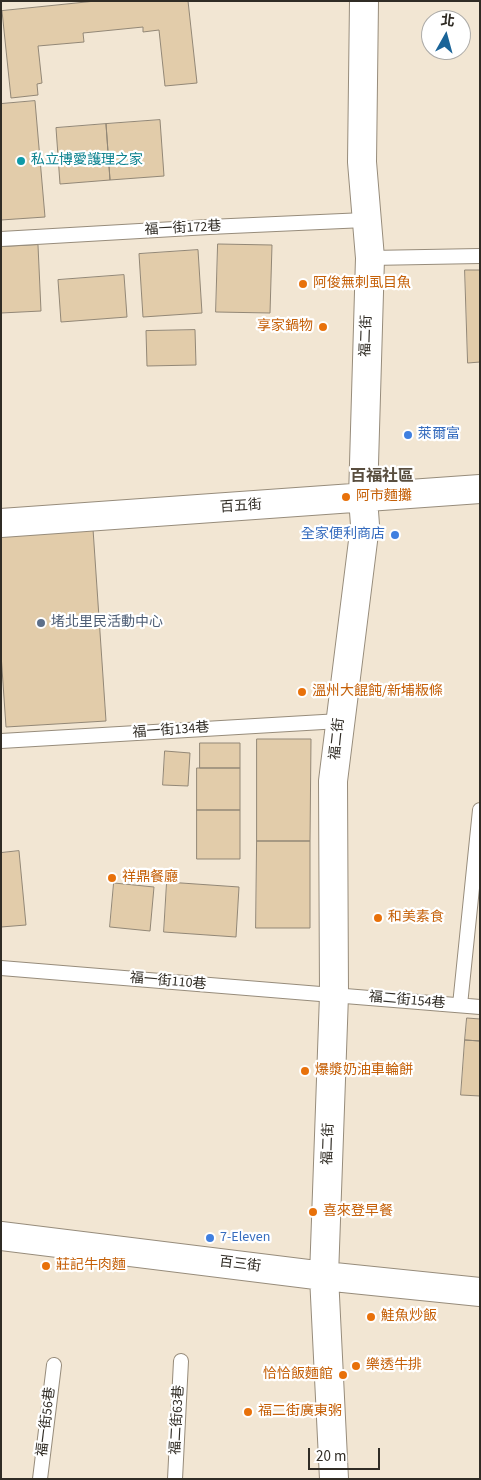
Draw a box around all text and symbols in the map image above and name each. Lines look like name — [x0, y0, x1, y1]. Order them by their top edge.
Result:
north arrow — [421, 10, 471, 60]
text: 北 — [440, 10, 456, 32]
place label: 私立博愛護理之家 — [31, 153, 143, 169]
marker: 私立博愛護理之家 — [15, 155, 27, 167]
street label: 福一街172巷 — [144, 219, 222, 239]
place label: 阿俊無刺虱目魚 — [313, 276, 411, 292]
marker: 阿俊無刺虱目魚 — [297, 278, 309, 290]
street label: 福二街 — [358, 315, 376, 357]
place label: 享家鍋物 — [257, 319, 313, 335]
marker: 享家鍋物 — [317, 321, 329, 333]
place label: 萊爾富 — [418, 427, 460, 443]
marker: 萊爾富 — [402, 429, 414, 441]
district label: 百福社區 — [350, 467, 414, 487]
place label: 阿市麵攤 — [356, 489, 412, 505]
marker: 阿市麵攤 — [340, 491, 352, 503]
street label: 百五街 — [219, 497, 263, 517]
place label: 全家便利商店 — [301, 527, 385, 543]
marker: 全家便利商店 — [389, 529, 401, 541]
place label: 堵北里民活動中心 — [51, 615, 163, 631]
marker: 堵北里民活動中心 — [35, 617, 47, 629]
place label: 溫州大餛飩/新埔粄條 — [312, 684, 443, 700]
marker: 溫州大餛飩/新埔粄條 — [296, 686, 308, 698]
street label: 福二街 — [327, 717, 349, 761]
street label: 福一街134巷 — [132, 720, 210, 742]
place label: 祥鼎餐廳 — [122, 870, 178, 886]
marker: 祥鼎餐廳 — [106, 872, 118, 884]
place label: 和美素食 — [388, 910, 444, 926]
marker: 和美素食 — [372, 912, 384, 924]
street label: 福一街110巷 — [129, 970, 207, 994]
street label: 福二街154巷 — [368, 989, 446, 1013]
place label: 爆漿奶油車輪餅 — [315, 1063, 413, 1079]
marker: 爆漿奶油車輪餅 — [299, 1065, 311, 1077]
street label: 福二街 — [320, 1123, 338, 1165]
place label: 喜來登早餐 — [323, 1204, 393, 1220]
marker: 喜來登早餐 — [307, 1206, 319, 1218]
place label: 7-Eleven — [220, 1230, 270, 1246]
marker: 7-Eleven — [204, 1232, 216, 1244]
street label: 百三街 — [218, 1254, 262, 1276]
place label: 莊記牛肉麵 — [56, 1258, 126, 1274]
marker: 莊記牛肉麵 — [40, 1260, 52, 1272]
place label: 鮭魚炒飯 — [381, 1309, 437, 1325]
marker: 鮭魚炒飯 — [365, 1311, 377, 1323]
place label: 樂透牛排 — [366, 1358, 422, 1374]
marker: 樂透牛排 — [350, 1360, 362, 1372]
place label: 恰恰飯麵館 — [263, 1367, 333, 1383]
marker: 恰恰飯麵館 — [337, 1369, 349, 1381]
street label: 福二街63巷 — [168, 1385, 188, 1455]
street label: 福一街56巷 — [34, 1386, 60, 1458]
place label: 福二街廣東粥 — [258, 1404, 342, 1420]
marker: 福二街廣東粥 — [242, 1406, 254, 1418]
scale bar — [311, 1438, 384, 1470]
text: 20 m — [316, 1446, 346, 1467]

